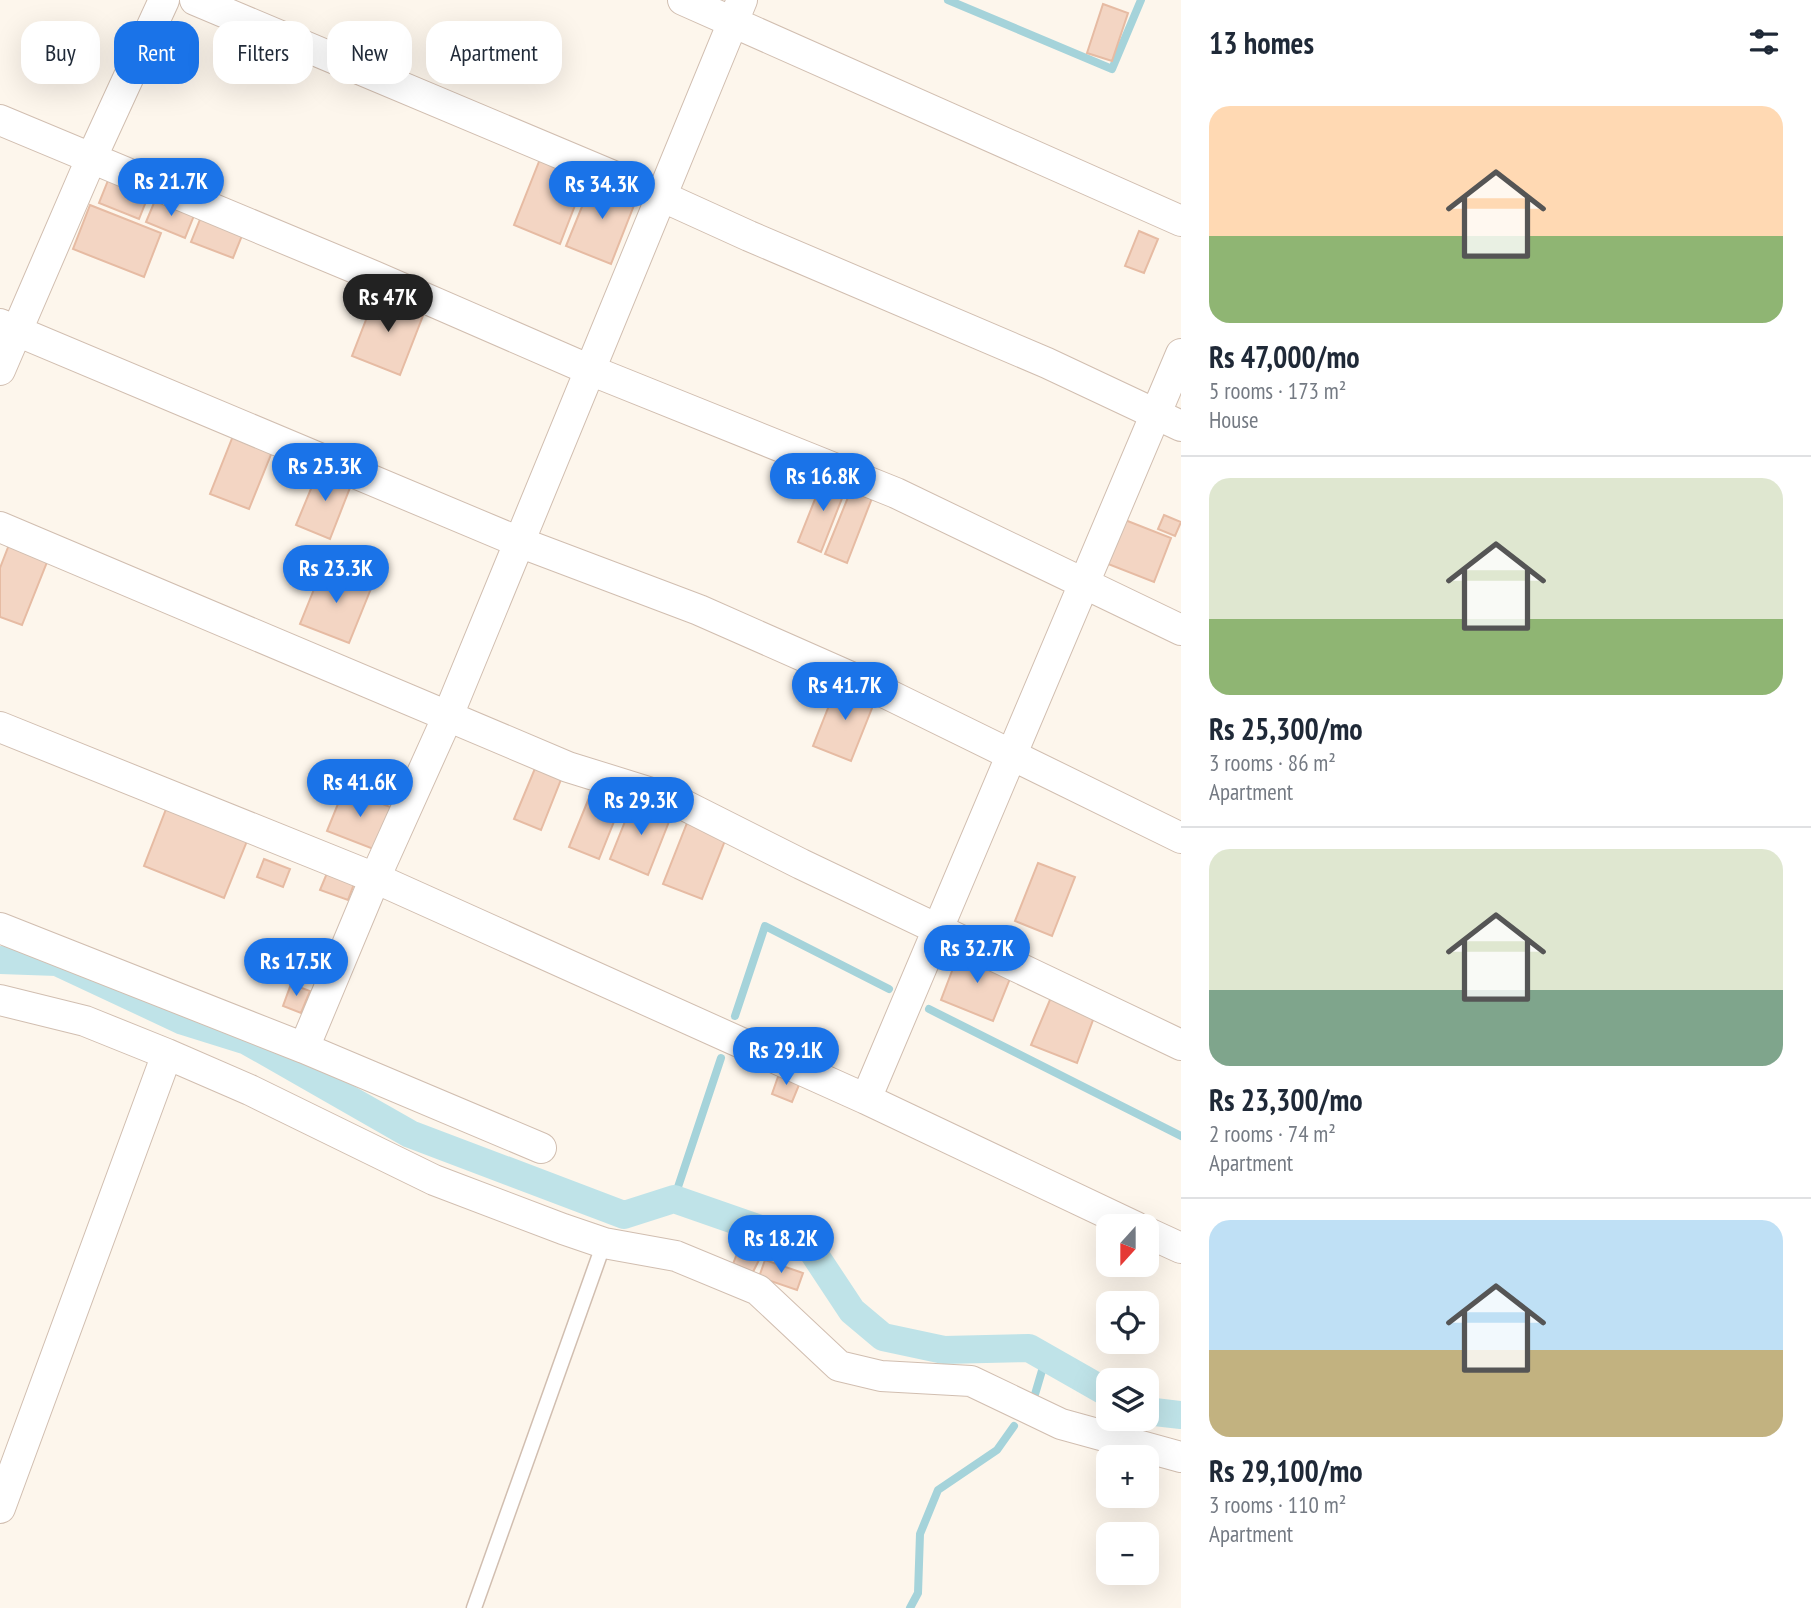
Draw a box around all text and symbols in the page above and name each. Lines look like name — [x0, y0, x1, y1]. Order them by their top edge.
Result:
chip: Buy — [21, 21, 100, 84]
chip: Rent — [114, 21, 199, 84]
chip: Filters — [213, 21, 313, 84]
chip: New — [327, 21, 412, 84]
chip: Apartment — [426, 21, 562, 84]
text: 13 homes — [1209, 23, 1314, 62]
icon: filters — [1745, 23, 1783, 61]
icon: home — [1433, 151, 1559, 277]
pin: Rs 21.7K — [99, 158, 243, 218]
pin: Rs 34.3K — [530, 162, 674, 221]
text: Rs 21.7K — [134, 166, 208, 195]
text: Rs 34.3K — [565, 169, 639, 198]
pin: Rs 47K — [331, 274, 445, 334]
text: Rs 47K — [359, 282, 417, 311]
text: Rs 47,000/mo — [1209, 337, 1360, 376]
text: 5 rooms · 173 m² — [1209, 376, 1346, 405]
text: House — [1209, 405, 1259, 434]
pin: Rs 25.3K — [253, 444, 397, 503]
text: Rs 25.3K — [288, 451, 362, 480]
pin: Rs 16.8K — [751, 454, 895, 513]
text: Rs 16.8K — [786, 461, 860, 490]
icon: home — [1433, 523, 1559, 649]
pin: Rs 23.3K — [264, 546, 408, 605]
text: Rs 23.3K — [299, 553, 373, 582]
pin: Rs 41.7K — [773, 662, 917, 722]
text: Rs 41.7K — [808, 670, 882, 699]
text: Rs 25,300/mo — [1209, 709, 1363, 748]
text: 3 rooms · 86 m² — [1209, 748, 1336, 777]
pin: Rs 41.6K — [288, 760, 432, 819]
text: Rs 41.6K — [323, 767, 397, 796]
text: Apartment — [1209, 777, 1293, 806]
pin: Rs 29.3K — [569, 778, 713, 837]
text: Rs 29.3K — [604, 785, 678, 814]
icon: home — [1433, 894, 1559, 1020]
pin: Rs 32.7K — [905, 926, 1049, 985]
text: Rs 32.7K — [940, 933, 1014, 962]
pin: Rs 17.5K — [224, 939, 368, 998]
text: Rs 17.5K — [260, 946, 332, 975]
pin: Rs 29.1K — [714, 1028, 858, 1087]
text: Rs 29.1K — [749, 1035, 823, 1064]
text: Rs 23,300/mo — [1209, 1080, 1363, 1119]
text: 2 rooms · 74 m² — [1209, 1119, 1336, 1148]
text: Apartment — [1209, 1148, 1293, 1177]
north arrow — [1096, 1214, 1158, 1278]
map controls — [1096, 1214, 1159, 1585]
pin: Rs 18.2K — [709, 1216, 853, 1275]
text: Rs 18.2K — [744, 1223, 818, 1252]
icon: home — [1433, 1265, 1559, 1391]
button: locate — [1096, 1291, 1159, 1354]
button: layers — [1096, 1368, 1159, 1431]
button: + — [1096, 1445, 1159, 1508]
text: Rs 29,100/mo — [1209, 1451, 1363, 1490]
text: 3 rooms · 110 m² — [1209, 1490, 1346, 1519]
text: Apartment — [1209, 1519, 1293, 1548]
button: − — [1096, 1522, 1159, 1585]

